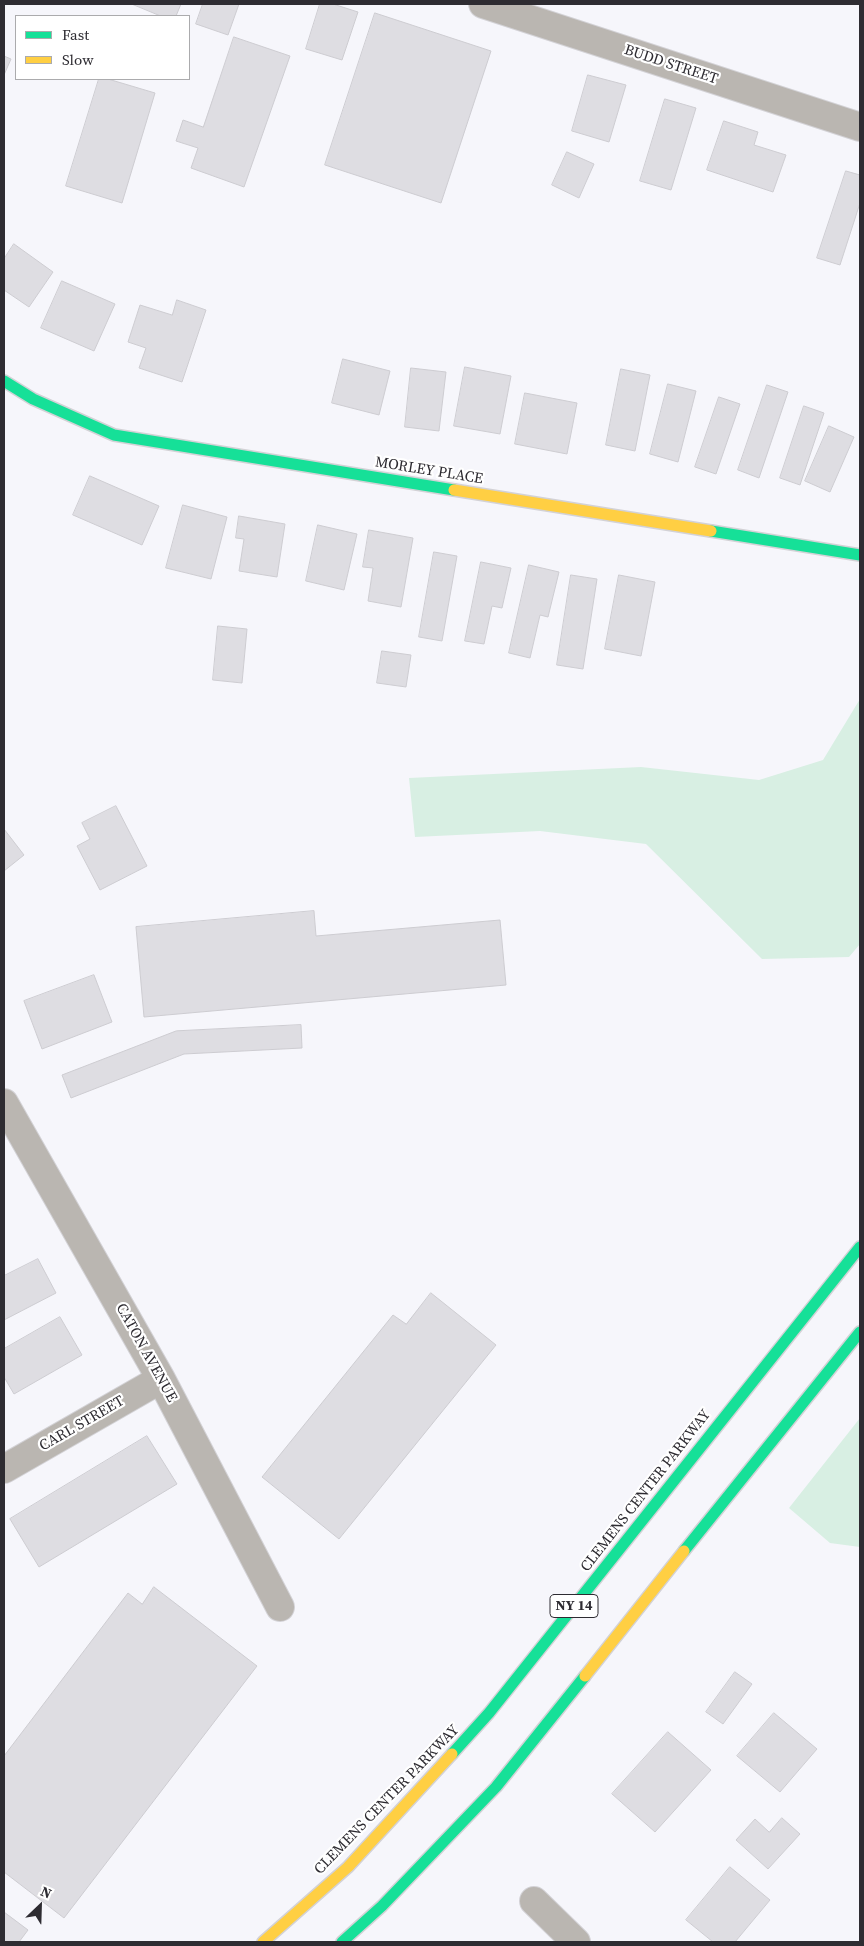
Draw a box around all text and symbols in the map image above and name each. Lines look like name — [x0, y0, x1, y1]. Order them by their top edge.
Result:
legend — [15, 15, 190, 80]
text: Fast — [62, 24, 89, 45]
street label: BUDD STREET — [622, 41, 720, 89]
text: Slow — [62, 49, 94, 70]
street label: MORLEY PLACE — [374, 454, 484, 488]
street label: CATON AVENUE — [111, 1300, 181, 1406]
street label: CARL STREET — [36, 1392, 128, 1456]
street label: CLEMENS CENTER PARKWAY — [577, 1406, 715, 1576]
road number: NY 14 — [550, 1594, 598, 1618]
street label: CLEMENS CENTER PARKWAY — [311, 1721, 463, 1879]
north arrow — [15, 1881, 65, 1931]
text: N — [37, 1881, 55, 1904]

